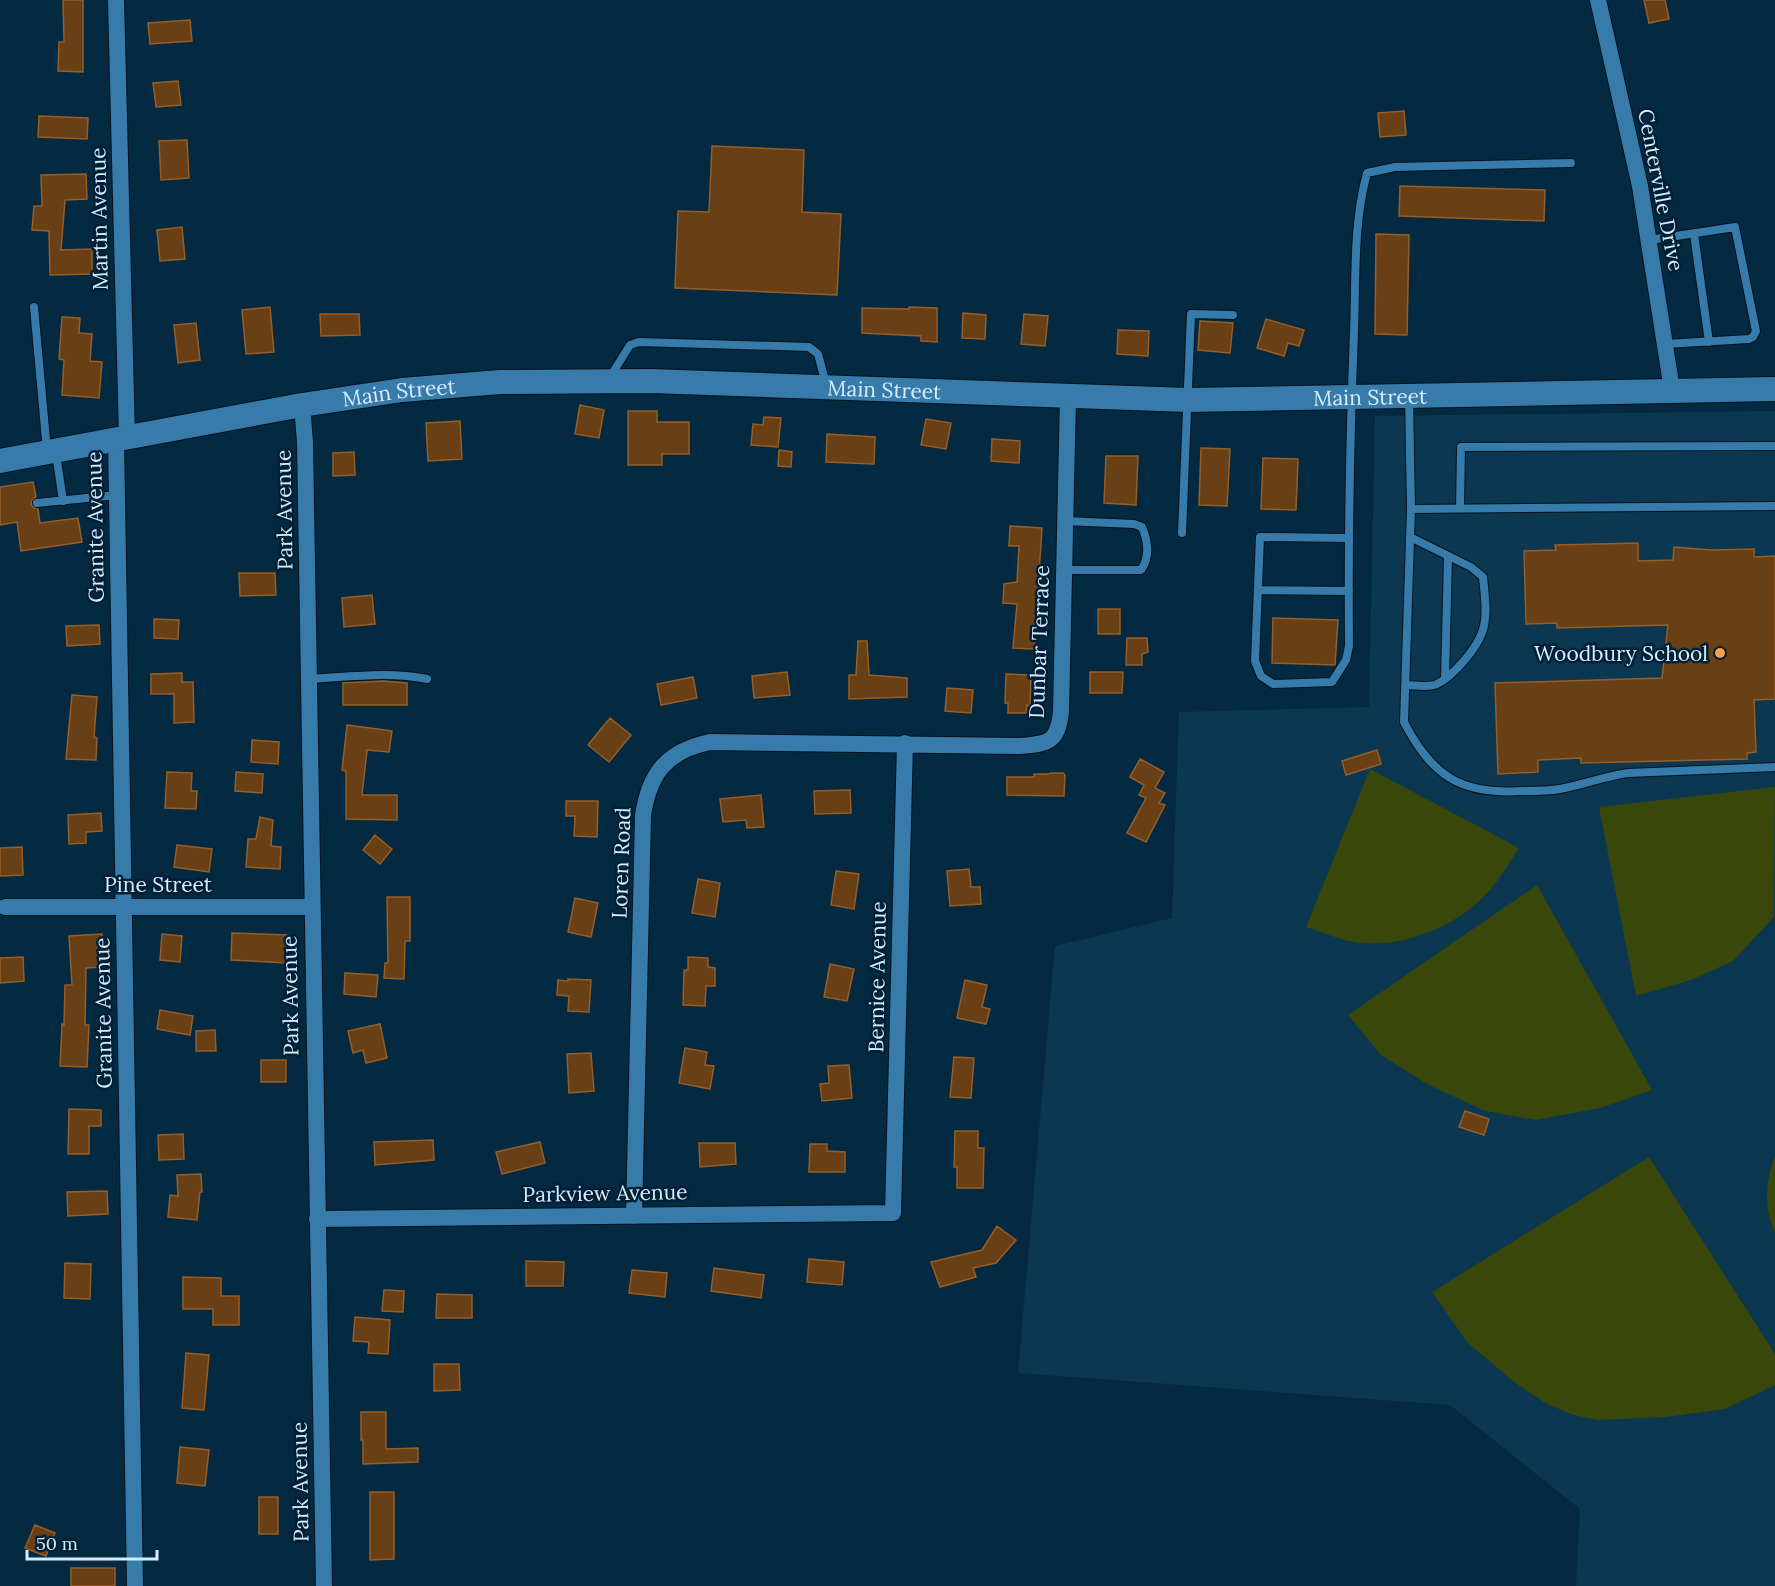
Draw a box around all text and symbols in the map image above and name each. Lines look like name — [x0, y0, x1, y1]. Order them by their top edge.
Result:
street label: Centerville Drive — [1632, 107, 1690, 273]
street label: Martin Avenue — [84, 147, 114, 291]
street label: Main Street — [340, 372, 457, 412]
street label: Main Street — [827, 374, 943, 405]
street label: Main Street — [1313, 382, 1428, 411]
street label: Park Avenue — [269, 450, 299, 570]
street label: Granite Avenue — [80, 451, 110, 603]
street label: Dunbar Terrace — [1023, 565, 1055, 719]
place label: Woodbury School — [1534, 640, 1708, 667]
marker: Woodbury School — [1713, 646, 1727, 660]
street label: Loren Road — [606, 807, 636, 919]
street label: Pine Street — [104, 871, 213, 898]
street label: Bernice Avenue — [862, 901, 892, 1053]
street label: Park Avenue — [275, 936, 305, 1056]
street label: Granite Avenue — [88, 937, 118, 1089]
street label: Parkview Avenue — [522, 1178, 688, 1208]
street label: Park Avenue — [285, 1422, 315, 1542]
scale bar — [27, 1523, 158, 1561]
text: 50 m — [36, 1532, 78, 1555]

